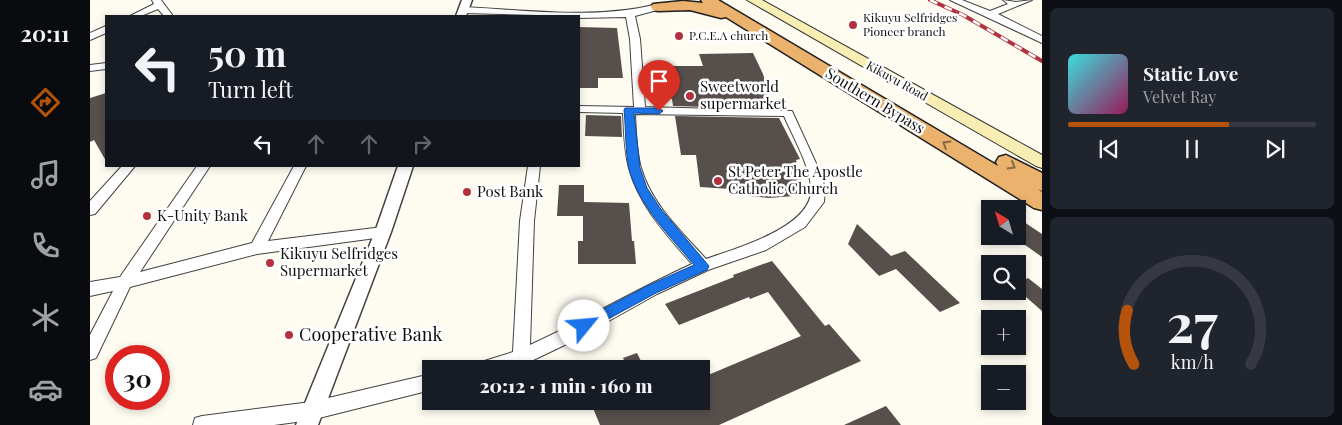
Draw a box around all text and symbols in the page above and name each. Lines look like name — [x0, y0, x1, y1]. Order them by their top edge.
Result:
place label: Kikuyu Selfridges Pioneer branch — [863, 9, 957, 39]
text: 20:11 — [21, 18, 69, 48]
marker: Kikuyu Selfridges Pioneer branch — [847, 19, 859, 31]
place label: P.C.E.A church — [689, 27, 768, 43]
text: 50 m — [208, 29, 286, 76]
marker: P.C.E.A church — [673, 30, 685, 42]
icon: left — [125, 35, 190, 100]
street label: Kikuyu Road — [864, 57, 931, 104]
pin — [638, 60, 680, 111]
text: Static Love — [1143, 60, 1238, 86]
street label: Southern Bypass — [822, 63, 929, 138]
icon: arrive — [645, 67, 673, 95]
text: Turn left — [208, 74, 293, 104]
place label: Sweetworld supermarket — [700, 76, 787, 113]
icon: directions — [28, 85, 63, 120]
text: Velvet Ray — [1143, 86, 1216, 107]
marker: Sweetworld supermarket — [684, 90, 696, 102]
icon: left — [249, 130, 277, 158]
icon: ahead — [302, 130, 330, 158]
icon: ahead — [355, 130, 383, 158]
icon: right — [408, 130, 436, 158]
icon: previous — [1095, 135, 1123, 163]
icon: pause — [1178, 135, 1206, 163]
icon: next — [1261, 135, 1289, 163]
one-way arrow — [943, 140, 952, 150]
icon: music — [28, 157, 63, 192]
one-way arrow — [1007, 159, 1016, 169]
place label: St Peter The Apostle Catholic Church — [728, 161, 863, 198]
marker: St Peter The Apostle Catholic Church — [712, 175, 724, 187]
place label: Post Bank — [477, 181, 544, 201]
marker: Post Bank — [461, 186, 473, 198]
north arrow — [981, 200, 1026, 245]
map controls — [981, 200, 1026, 410]
place label: K-Unity Bank — [157, 205, 249, 225]
marker: K-Unity Bank — [141, 210, 153, 222]
icon: phone — [28, 228, 63, 263]
place label: Kikuyu Selfridges Supermarket — [280, 243, 398, 280]
button: search — [981, 255, 1026, 300]
marker: Kikuyu Selfridges Supermarket — [264, 257, 276, 269]
text: 27 — [1167, 287, 1218, 356]
position arrow — [557, 299, 609, 351]
icon: climate — [28, 300, 63, 335]
button: + — [981, 310, 1026, 355]
place label: Cooperative Bank — [299, 322, 442, 346]
marker: Cooperative Bank — [283, 329, 295, 341]
speed limit sign: 30 — [105, 345, 170, 410]
text: km/h — [1171, 350, 1214, 373]
button: − — [981, 365, 1026, 410]
icon: car — [28, 372, 63, 407]
text: 20:12 · 1 min · 160 m — [479, 372, 653, 398]

